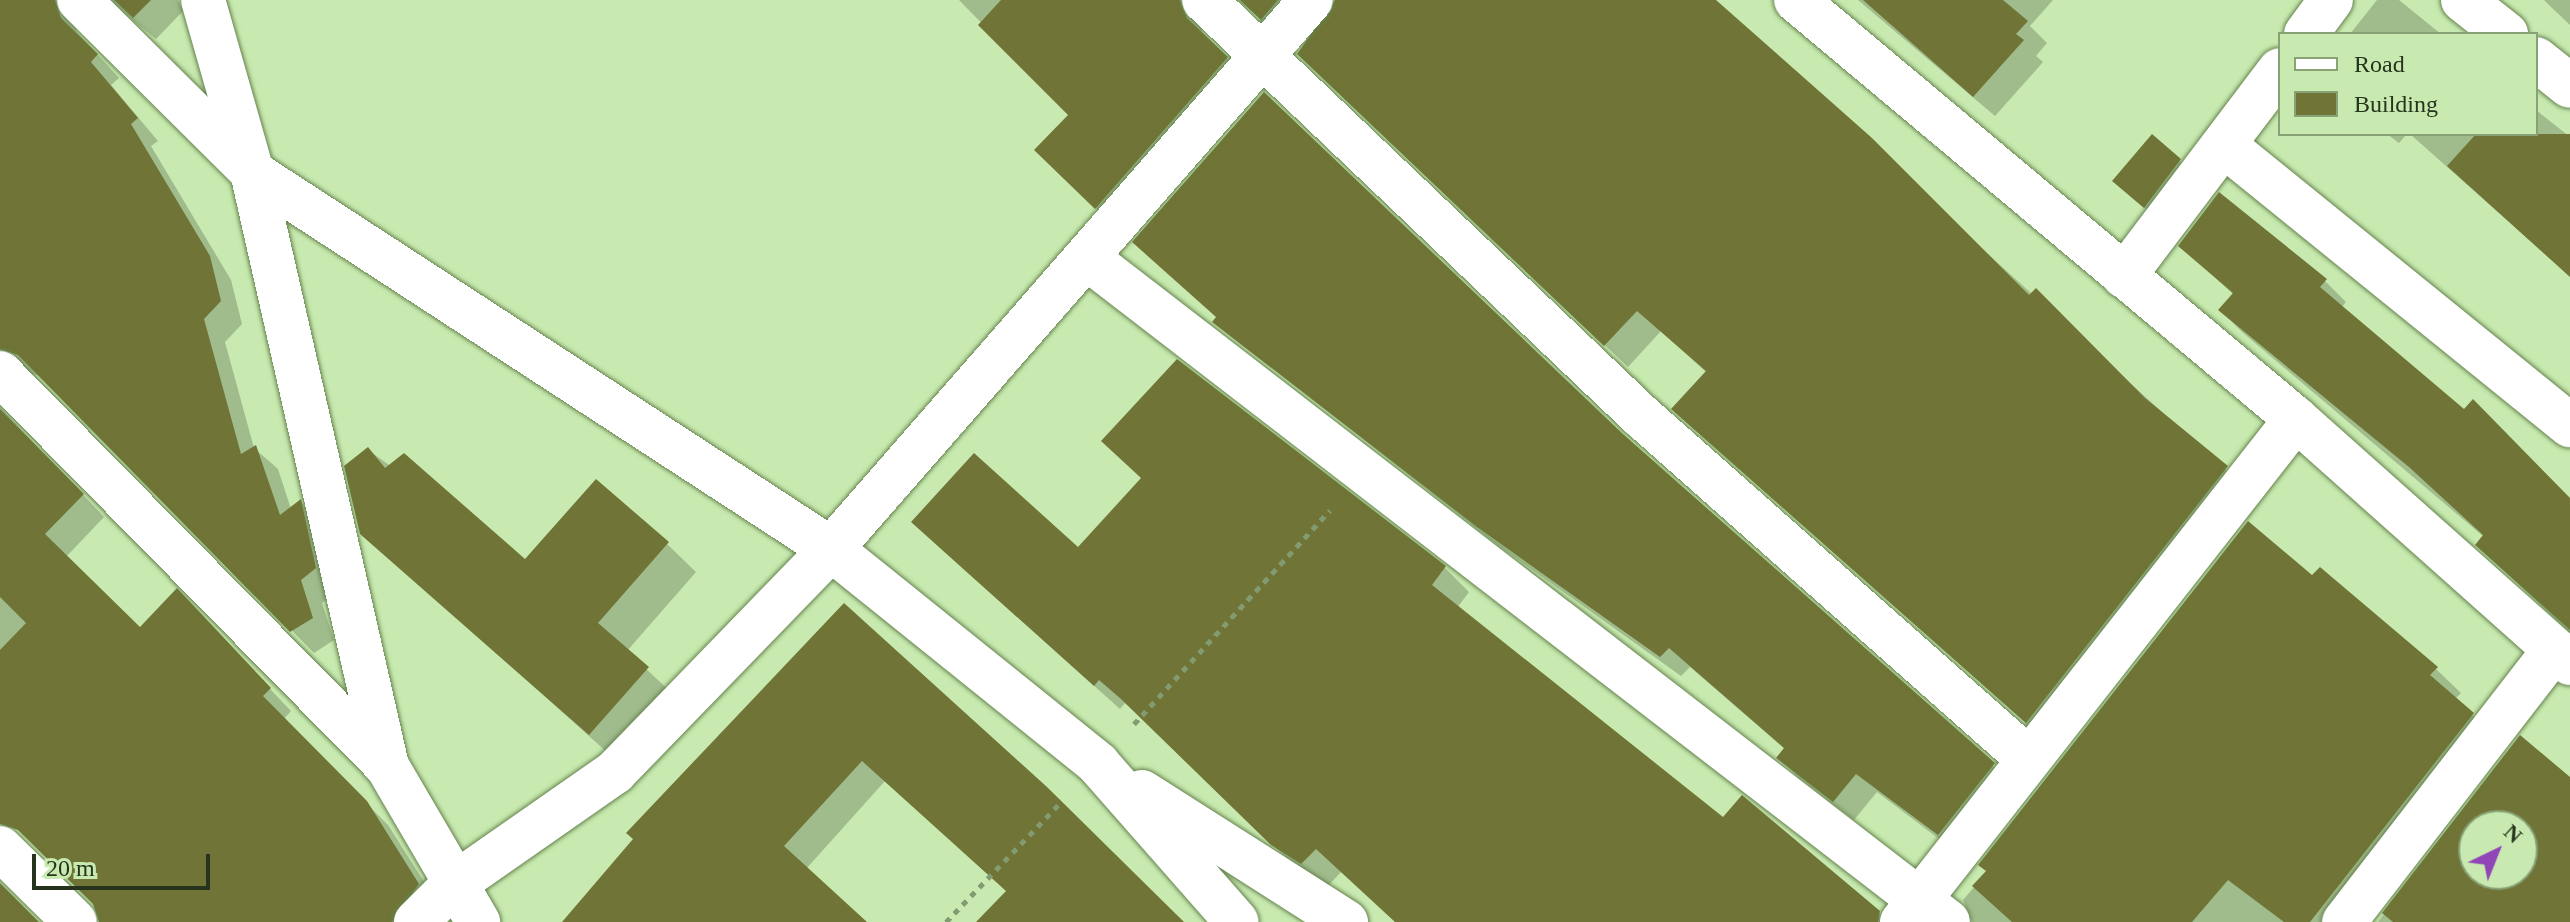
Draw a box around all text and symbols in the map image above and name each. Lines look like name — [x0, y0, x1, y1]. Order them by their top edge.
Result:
legend — [2278, 32, 2538, 136]
text: Road — [2354, 51, 2405, 77]
text: Building — [2354, 91, 2438, 117]
north arrow — [2458, 810, 2538, 890]
text: N — [2499, 819, 2528, 848]
scale bar — [36, 838, 214, 888]
text: 20 m — [46, 855, 95, 881]

